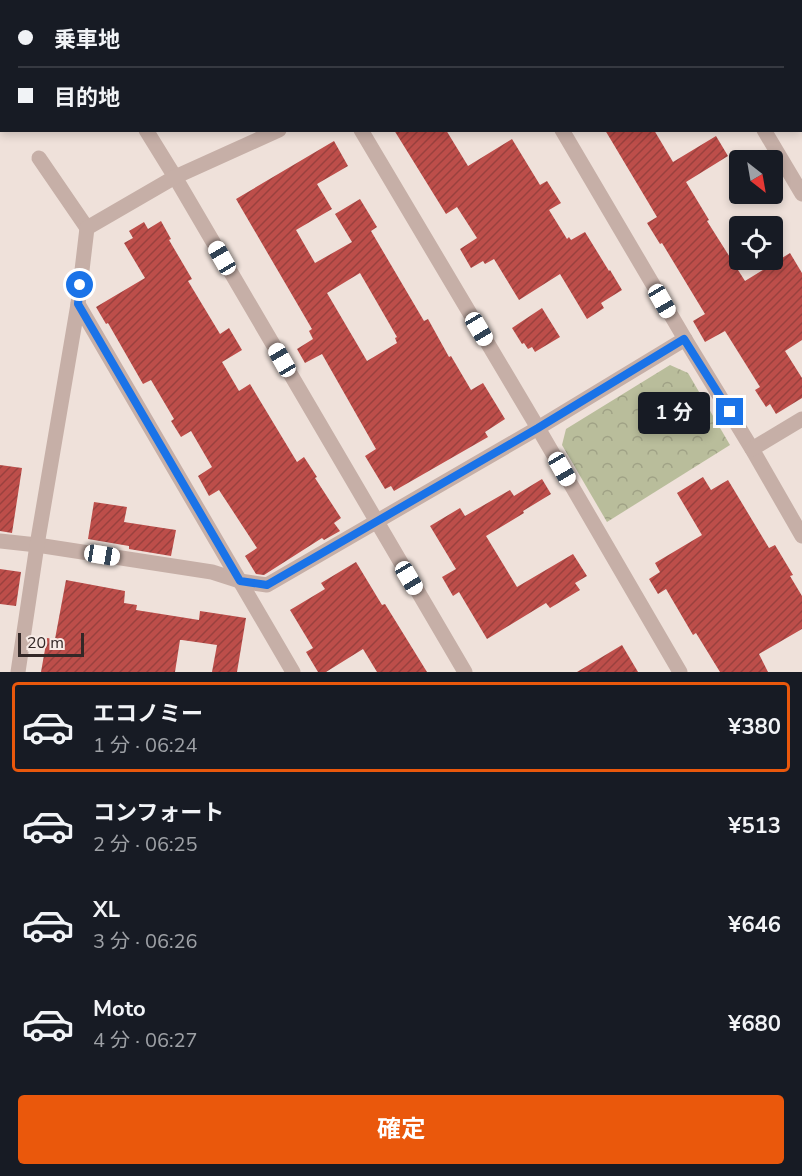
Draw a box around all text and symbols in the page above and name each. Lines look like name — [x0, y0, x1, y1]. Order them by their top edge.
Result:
text: 乗車地 — [54, 25, 120, 55]
text: 目的地 — [54, 83, 120, 113]
north arrow — [729, 150, 783, 204]
map controls — [729, 150, 783, 270]
button: locate — [729, 216, 783, 270]
car — [205, 238, 239, 278]
route start — [66, 271, 93, 298]
car — [645, 281, 679, 321]
car — [462, 309, 496, 349]
car — [265, 340, 299, 380]
callout: 1 分 — [637, 391, 709, 433]
route end — [716, 398, 743, 425]
text: 1 分 — [655, 399, 693, 426]
car — [545, 449, 579, 489]
car — [83, 543, 121, 567]
car — [392, 558, 426, 598]
scale bar — [18, 630, 84, 658]
text: 20 m — [27, 632, 64, 654]
text: エコノミー — [93, 699, 203, 729]
icon: car — [21, 700, 75, 754]
text: ¥380 — [728, 712, 781, 742]
text: 1 分 · 06:24 — [93, 732, 198, 759]
text: コンフォート — [93, 798, 224, 828]
icon: car — [21, 799, 75, 853]
text: ¥513 — [728, 811, 781, 841]
text: 2 分 · 06:25 — [93, 831, 198, 858]
text: XL — [93, 895, 120, 925]
icon: car — [21, 898, 75, 952]
text: ¥646 — [728, 910, 781, 940]
text: 3 分 · 06:26 — [93, 928, 198, 955]
text: Moto — [93, 994, 146, 1024]
icon: car — [21, 997, 75, 1051]
text: ¥680 — [728, 1009, 781, 1039]
text: 4 分 · 06:27 — [93, 1027, 198, 1054]
button: 確定 — [18, 1095, 784, 1164]

